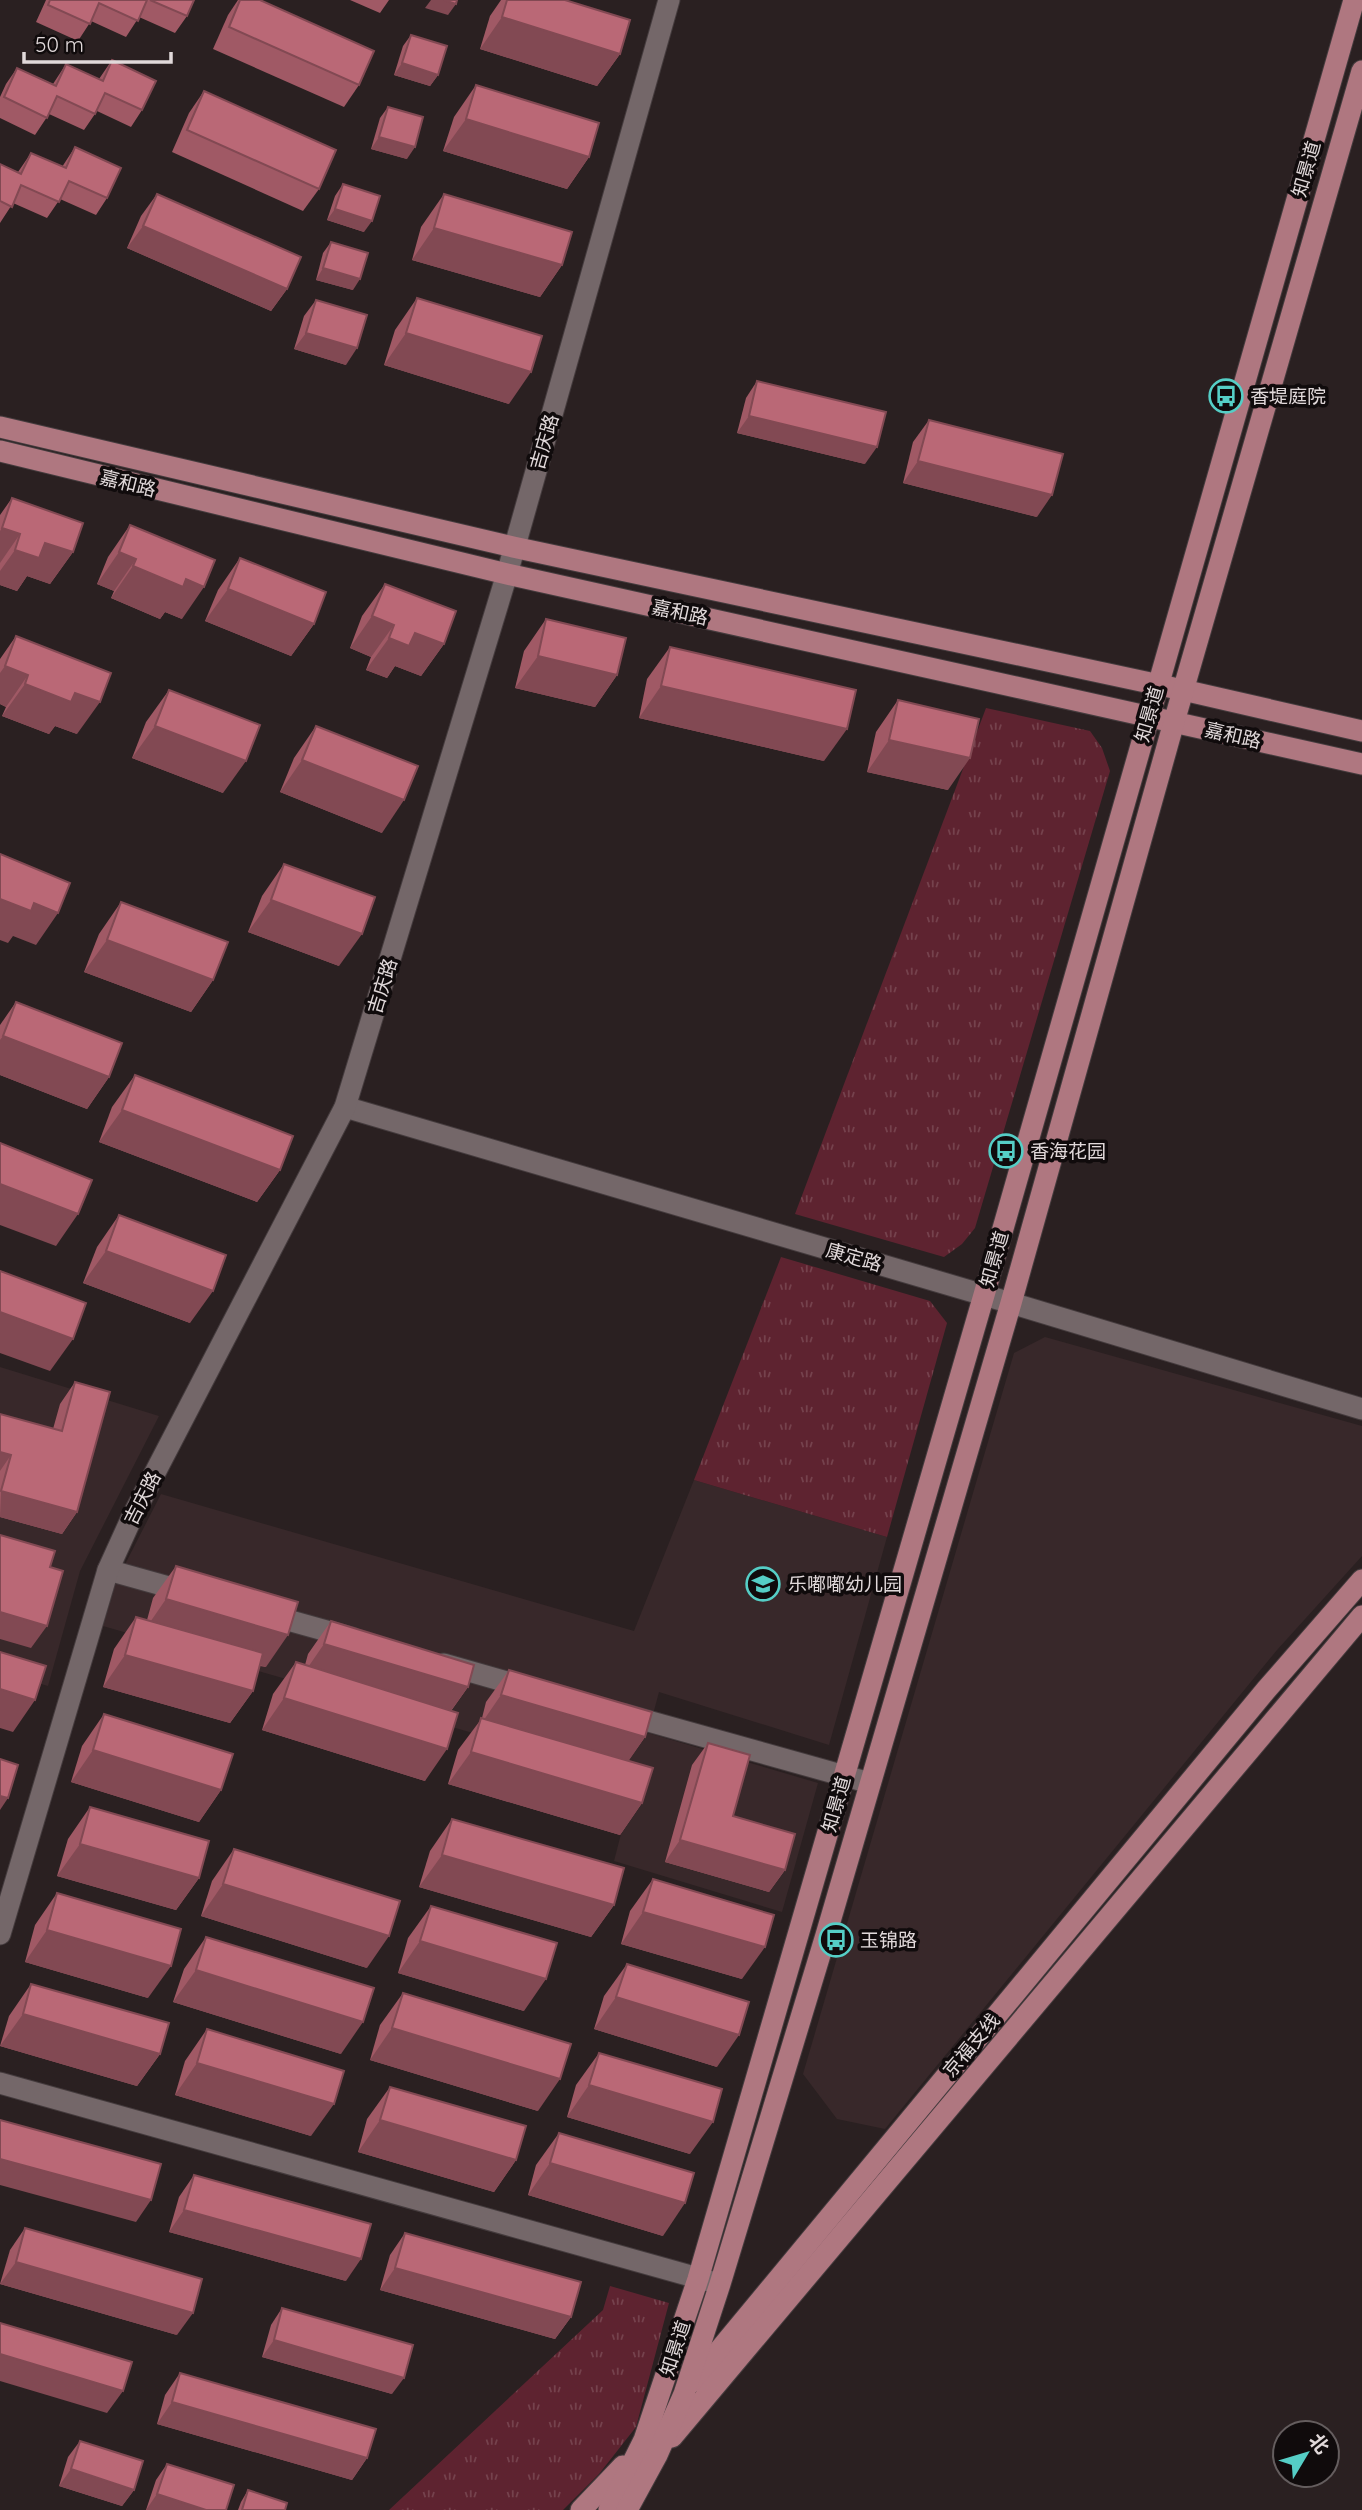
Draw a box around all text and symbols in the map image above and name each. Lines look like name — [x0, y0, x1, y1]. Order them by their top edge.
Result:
scale bar — [24, 21, 172, 65]
text: 50 m — [35, 31, 84, 57]
street label: 知景道 — [1287, 138, 1325, 200]
bus stop icon: 香堤庭院 — [1207, 377, 1245, 415]
place label: 香堤庭院 — [1250, 384, 1326, 408]
street label: 吉庆路 — [525, 411, 563, 473]
street label: 嘉和路 — [97, 464, 159, 502]
street label: 嘉和路 — [650, 594, 710, 630]
street label: 知景道 — [1130, 683, 1168, 745]
street label: 嘉和路 — [1203, 717, 1263, 753]
street label: 吉庆路 — [362, 955, 402, 1017]
bus stop icon: 香海花园 — [987, 1132, 1025, 1170]
place label: 香海花园 — [1030, 1139, 1106, 1163]
street label: 知景道 — [975, 1228, 1013, 1290]
street label: 康定路 — [823, 1238, 885, 1276]
street label: 吉庆路 — [118, 1467, 166, 1529]
school or university icon: 乐嘟嘟幼儿园 — [744, 1565, 782, 1603]
place label: 乐嘟嘟幼儿园 — [788, 1572, 902, 1596]
street label: 知景道 — [817, 1773, 855, 1835]
bus stop icon: 玉锦路 — [817, 1921, 855, 1959]
place label: 玉锦路 — [860, 1928, 917, 1952]
street label: 京福支线 — [937, 2008, 1005, 2082]
street label: 知景道 — [655, 2317, 695, 2379]
north arrow — [1271, 2419, 1341, 2489]
text: 北 — [1304, 2429, 1335, 2458]

